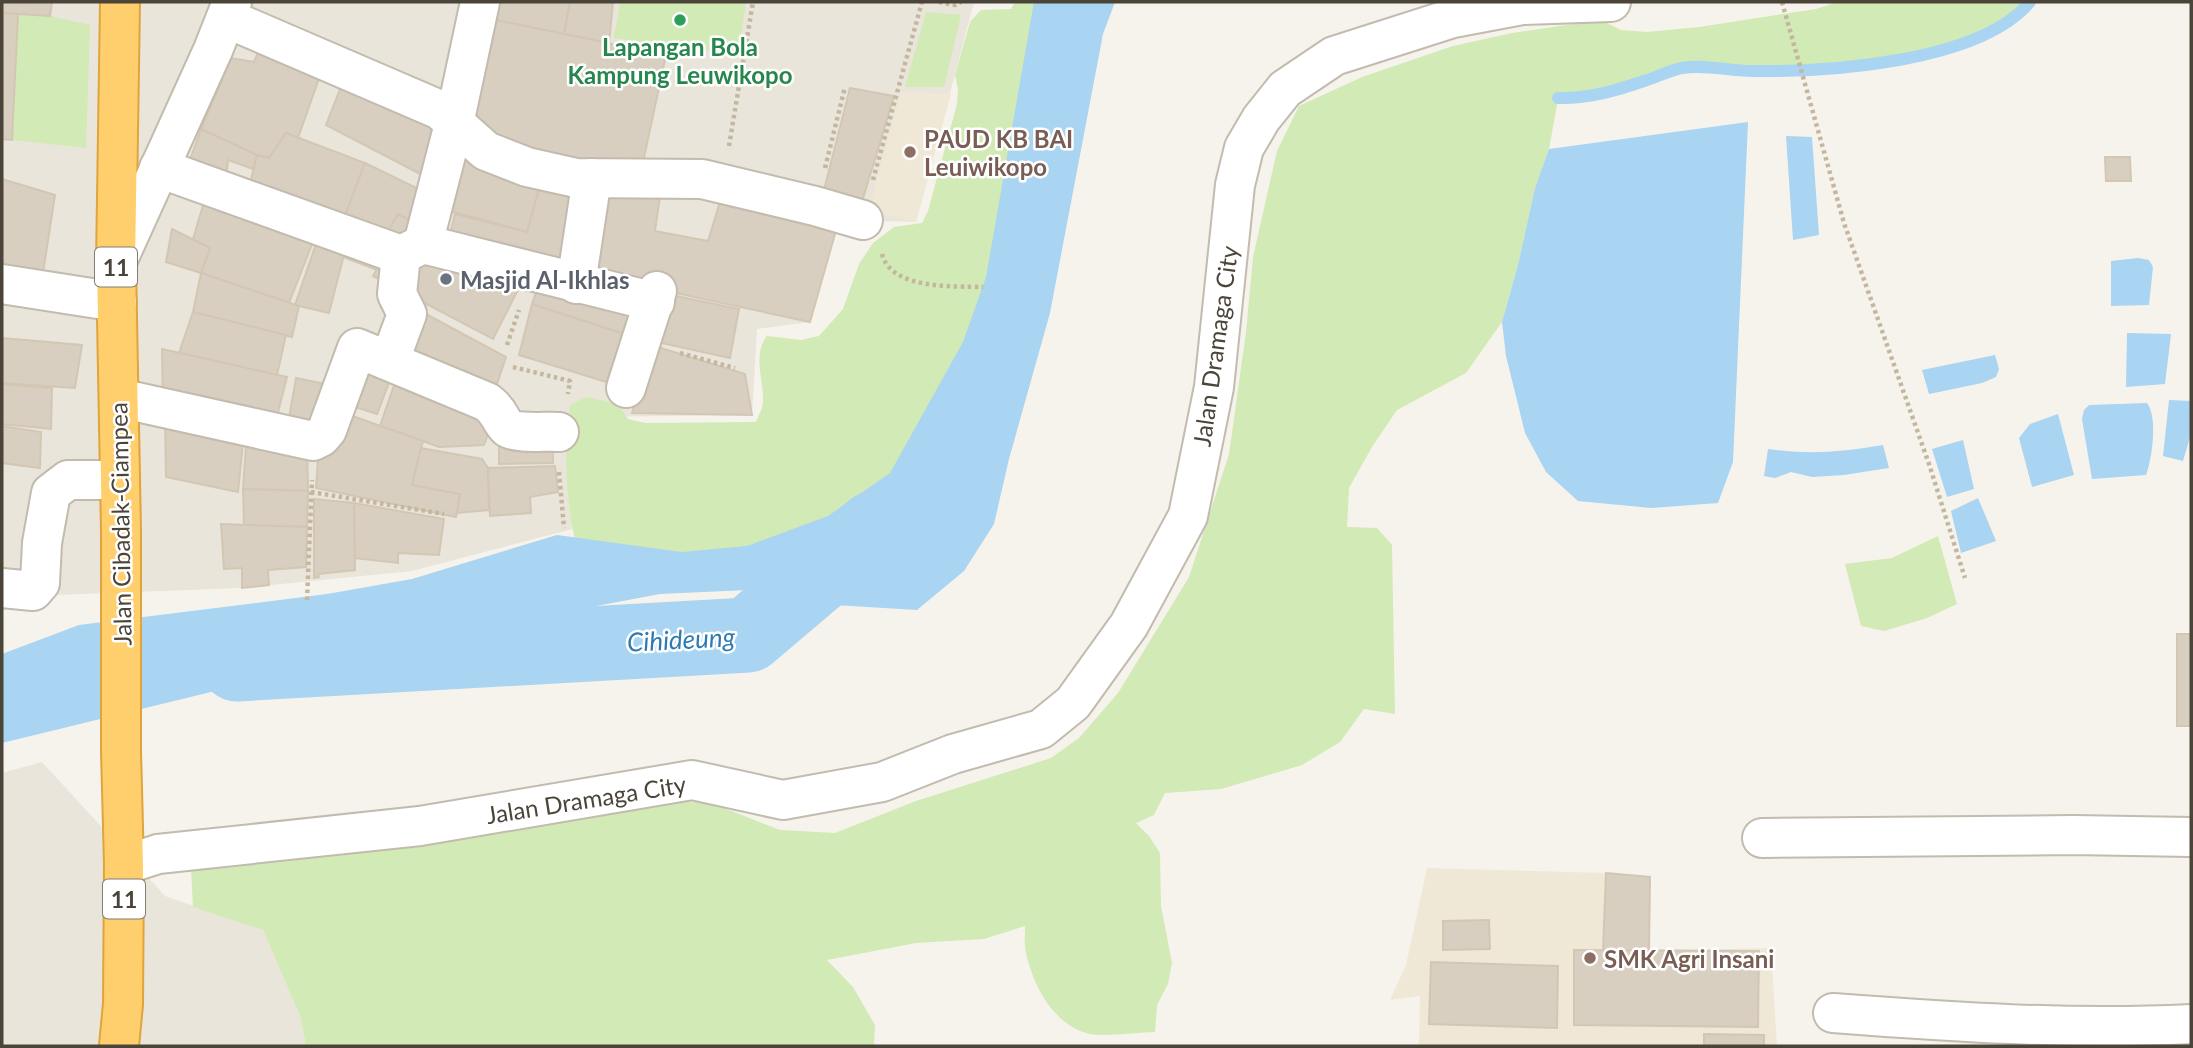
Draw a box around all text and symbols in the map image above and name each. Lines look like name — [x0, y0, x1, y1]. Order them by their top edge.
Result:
marker: Lapangan Bola Kampung Leuwikopo — [672, 12, 688, 28]
place label: Lapangan Bola Kampung Leuwikopo — [568, 32, 792, 89]
place label: PAUD KB BAI Leuiwikopo — [924, 124, 1073, 181]
marker: PAUD KB BAI Leuiwikopo — [902, 144, 918, 160]
street label: Jalan Dramaga City — [1187, 243, 1244, 448]
road number: 11 — [95, 248, 137, 286]
place label: Masjid Al-Ikhlas — [460, 265, 630, 294]
marker: Masjid Al-Ikhlas — [438, 271, 454, 287]
street label: Jalan Cibadak-Ciampea — [103, 402, 137, 646]
water label: Cihideung — [626, 620, 736, 658]
street label: Jalan Dramaga City — [484, 769, 689, 829]
road number: 11 — [103, 879, 145, 918]
place label: SMK Agri Insani — [1604, 944, 1774, 973]
marker: SMK Agri Insani — [1582, 950, 1598, 966]

